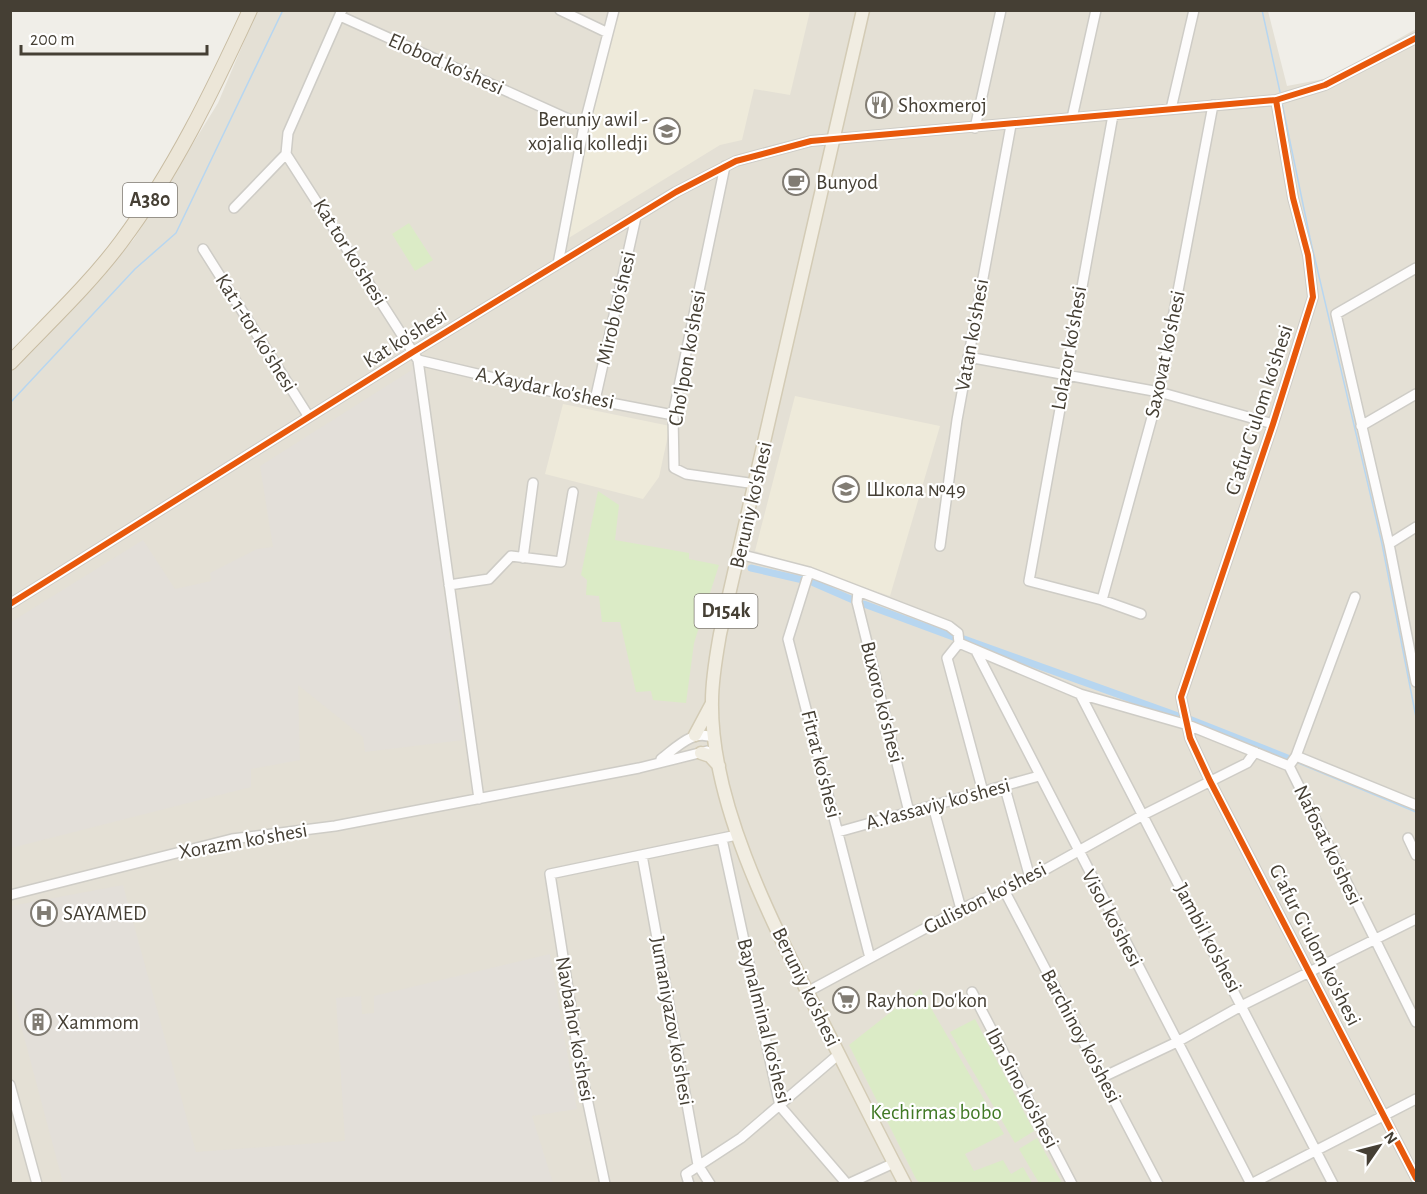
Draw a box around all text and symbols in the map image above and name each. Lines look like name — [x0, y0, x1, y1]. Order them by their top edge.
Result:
scale bar — [21, 18, 207, 56]
street label: Elobod ko'shesi — [385, 29, 507, 99]
text: 200 m — [30, 31, 75, 49]
restaurant icon: Shoxmeroj — [864, 90, 894, 120]
place label: Shoxmeroj — [898, 95, 987, 116]
place label: Beruniy awil - xojaliq kolledji — [528, 109, 648, 154]
school or university icon: Beruniy awil - xojaliq kolledji — [652, 116, 682, 146]
cafe icon: Bunyod — [781, 167, 811, 197]
place label: Bunyod — [816, 172, 878, 193]
road number: A380 — [123, 183, 177, 217]
street label: Kat tor ko'shesi — [309, 195, 391, 309]
street label: Mirob ko'shesi — [593, 249, 639, 367]
street label: Kat 1-tor ko'shesi — [211, 270, 301, 396]
street label: Vatan ko'shesi — [952, 277, 992, 393]
street label: Lolazor ko'shesi — [1048, 284, 1090, 412]
street label: Cho'lpon ko'shesi — [665, 288, 709, 428]
street label: Saxovat ko'shesi — [1141, 288, 1189, 420]
street label: Kat ko'shesi — [359, 304, 451, 372]
street label: G'afur G'ulom ko'shesi — [1222, 322, 1296, 498]
street label: A.Xaydar ko'shesi — [474, 363, 616, 413]
street label: Beruniy ko'shesi — [726, 440, 776, 570]
school or university icon: Школа №49 — [831, 474, 861, 504]
place label: Школа №49 — [866, 479, 966, 500]
road number: D154k — [694, 594, 758, 628]
street label: Buxoro ko'shesi — [857, 639, 907, 765]
street label: Fitrat ko'shesi — [797, 708, 845, 820]
street label: A.Yassaviy ko'shesi — [863, 775, 1013, 833]
street label: Nafosat ko'shesi — [1290, 782, 1366, 908]
street label: Xorazm ko'shesi — [177, 819, 309, 863]
street label: Guliston ko'shesi — [920, 858, 1050, 938]
street label: Gʻafur Gʻulom ko'shesi — [1265, 861, 1365, 1029]
street label: Visol ko'shesi — [1078, 866, 1146, 970]
street label: Jambil ko'shesi — [1171, 880, 1245, 996]
hospital icon: SAYAMED — [29, 898, 59, 928]
place label: SAYAMED — [63, 903, 147, 924]
street label: Beruniy ko'shesi — [768, 924, 844, 1050]
street label: Jumaniyazov ko'shesi — [647, 935, 697, 1107]
street label: Baynalminal ko'shesi — [733, 936, 795, 1106]
street label: Navbahor ko'shesi — [552, 955, 598, 1103]
street label: Barchinoy ko'shesi — [1037, 966, 1125, 1106]
supermarket icon: Rayhon Do'kon — [831, 985, 861, 1015]
place label: Rayhon Do'kon — [866, 990, 987, 1011]
building icon: Xammom — [23, 1007, 53, 1037]
place label: Xammom — [57, 1012, 139, 1033]
street label: Ibn Sino ko'shesi — [981, 1024, 1063, 1152]
park label: Kechirmas bobo — [870, 1102, 1002, 1123]
north arrow — [1349, 1116, 1409, 1176]
text: N — [1381, 1129, 1400, 1147]

